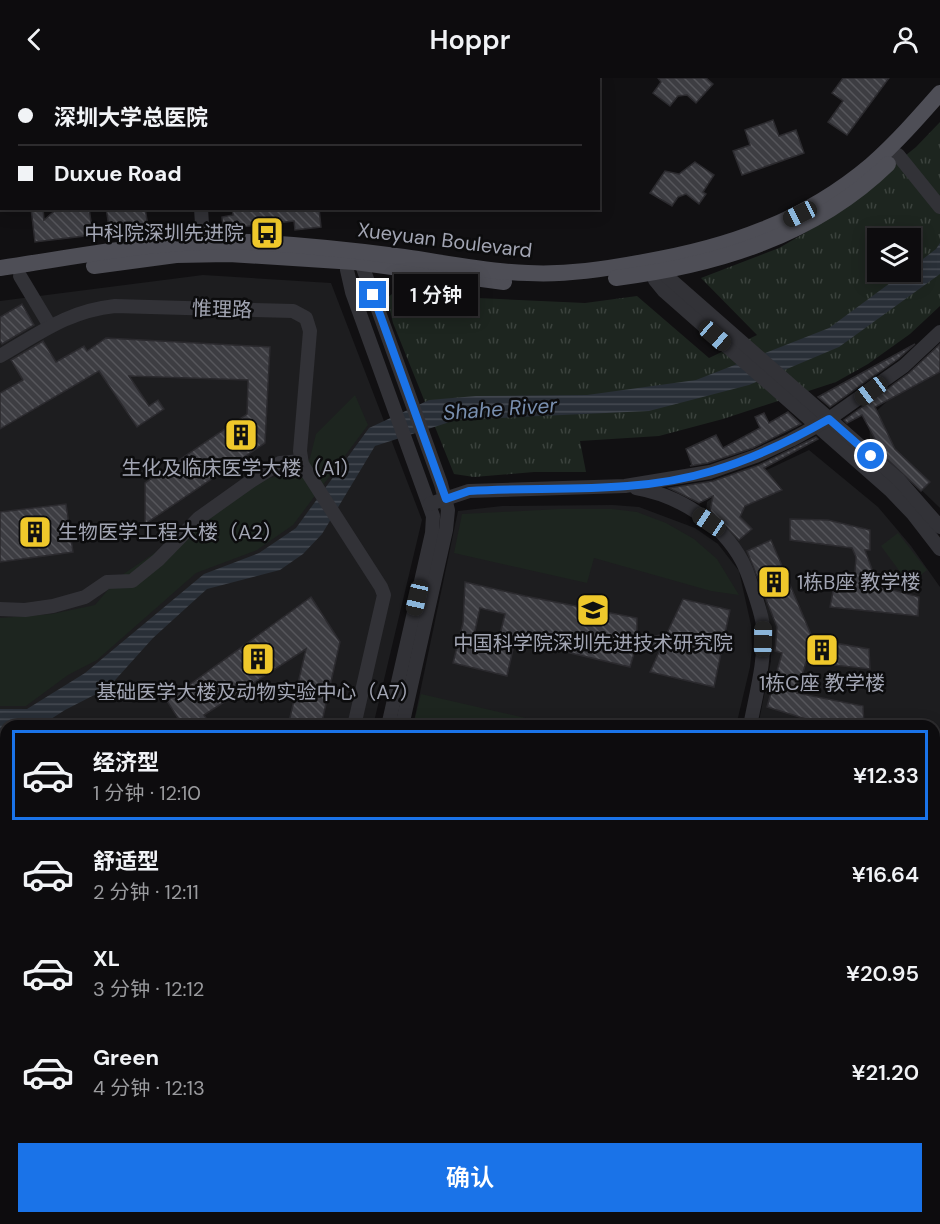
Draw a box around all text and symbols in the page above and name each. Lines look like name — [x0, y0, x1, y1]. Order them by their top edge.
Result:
text: Hoppr — [430, 22, 510, 57]
icon: back — [18, 23, 51, 56]
icon: person — [889, 23, 922, 56]
text: 深圳大学总医院 — [54, 103, 208, 132]
text: Duxue Road — [54, 159, 182, 188]
car — [780, 198, 820, 230]
bus stop icon: 中科院深圳先进院 — [249, 215, 285, 251]
street label: Xueyuan Boulevard — [356, 216, 534, 264]
place label: 中科院深圳先进院 — [84, 220, 244, 246]
map controls — [867, 228, 921, 282]
button: layers — [867, 228, 921, 282]
callout: 1 分钟 — [394, 274, 478, 316]
route end — [359, 281, 386, 308]
text: 1 分钟 — [410, 282, 462, 308]
street label: 惟理路 — [192, 295, 252, 323]
car — [696, 317, 734, 355]
car — [851, 373, 891, 409]
water label: Shahe River — [442, 391, 559, 427]
building icon: 生化及临床医学大楼（A1） — [223, 417, 259, 453]
route start — [857, 442, 884, 469]
place label: 生化及临床医学大楼（A1） — [122, 455, 360, 481]
car — [689, 504, 729, 540]
building icon: 生物医学工程大楼（A2） — [17, 514, 53, 550]
place label: 生物医学工程大楼（A2） — [58, 519, 283, 545]
building icon: 1栋B座 教学楼 — [756, 564, 792, 600]
place label: 1栋B座 教学楼 — [797, 569, 921, 595]
car — [404, 578, 430, 618]
school or university icon: 中国科学院深圳先进技术研究院 — [575, 592, 611, 628]
car — [754, 621, 772, 657]
place label: 中国科学院深圳先进技术研究院 — [453, 630, 733, 656]
building icon: 1栋C座 教学楼 — [804, 632, 840, 668]
building icon: 基础医学大楼及动物实验中心（A7） — [240, 641, 276, 677]
place label: 1栋C座 教学楼 — [759, 670, 885, 696]
place label: 基础医学大楼及动物实验中心（A7） — [96, 679, 420, 705]
icon: car — [21, 748, 75, 802]
text: 经济型 — [93, 748, 159, 777]
text: ¥12.33 — [853, 761, 919, 790]
text: 1 分钟 · 12:10 — [93, 780, 201, 806]
icon: car — [21, 847, 75, 901]
text: 舒适型 — [93, 847, 159, 876]
text: ¥16.64 — [852, 860, 919, 889]
text: 2 分钟 · 12:11 — [93, 879, 199, 905]
text: XL — [93, 944, 120, 973]
icon: car — [21, 946, 75, 1000]
text: ¥20.95 — [846, 959, 919, 988]
text: 3 分钟 · 12:12 — [93, 976, 204, 1002]
text: Green — [93, 1043, 159, 1072]
icon: car — [21, 1045, 75, 1099]
text: ¥21.20 — [852, 1058, 919, 1087]
text: 4 分钟 · 12:13 — [93, 1075, 205, 1101]
button: 确认 — [18, 1143, 922, 1212]

